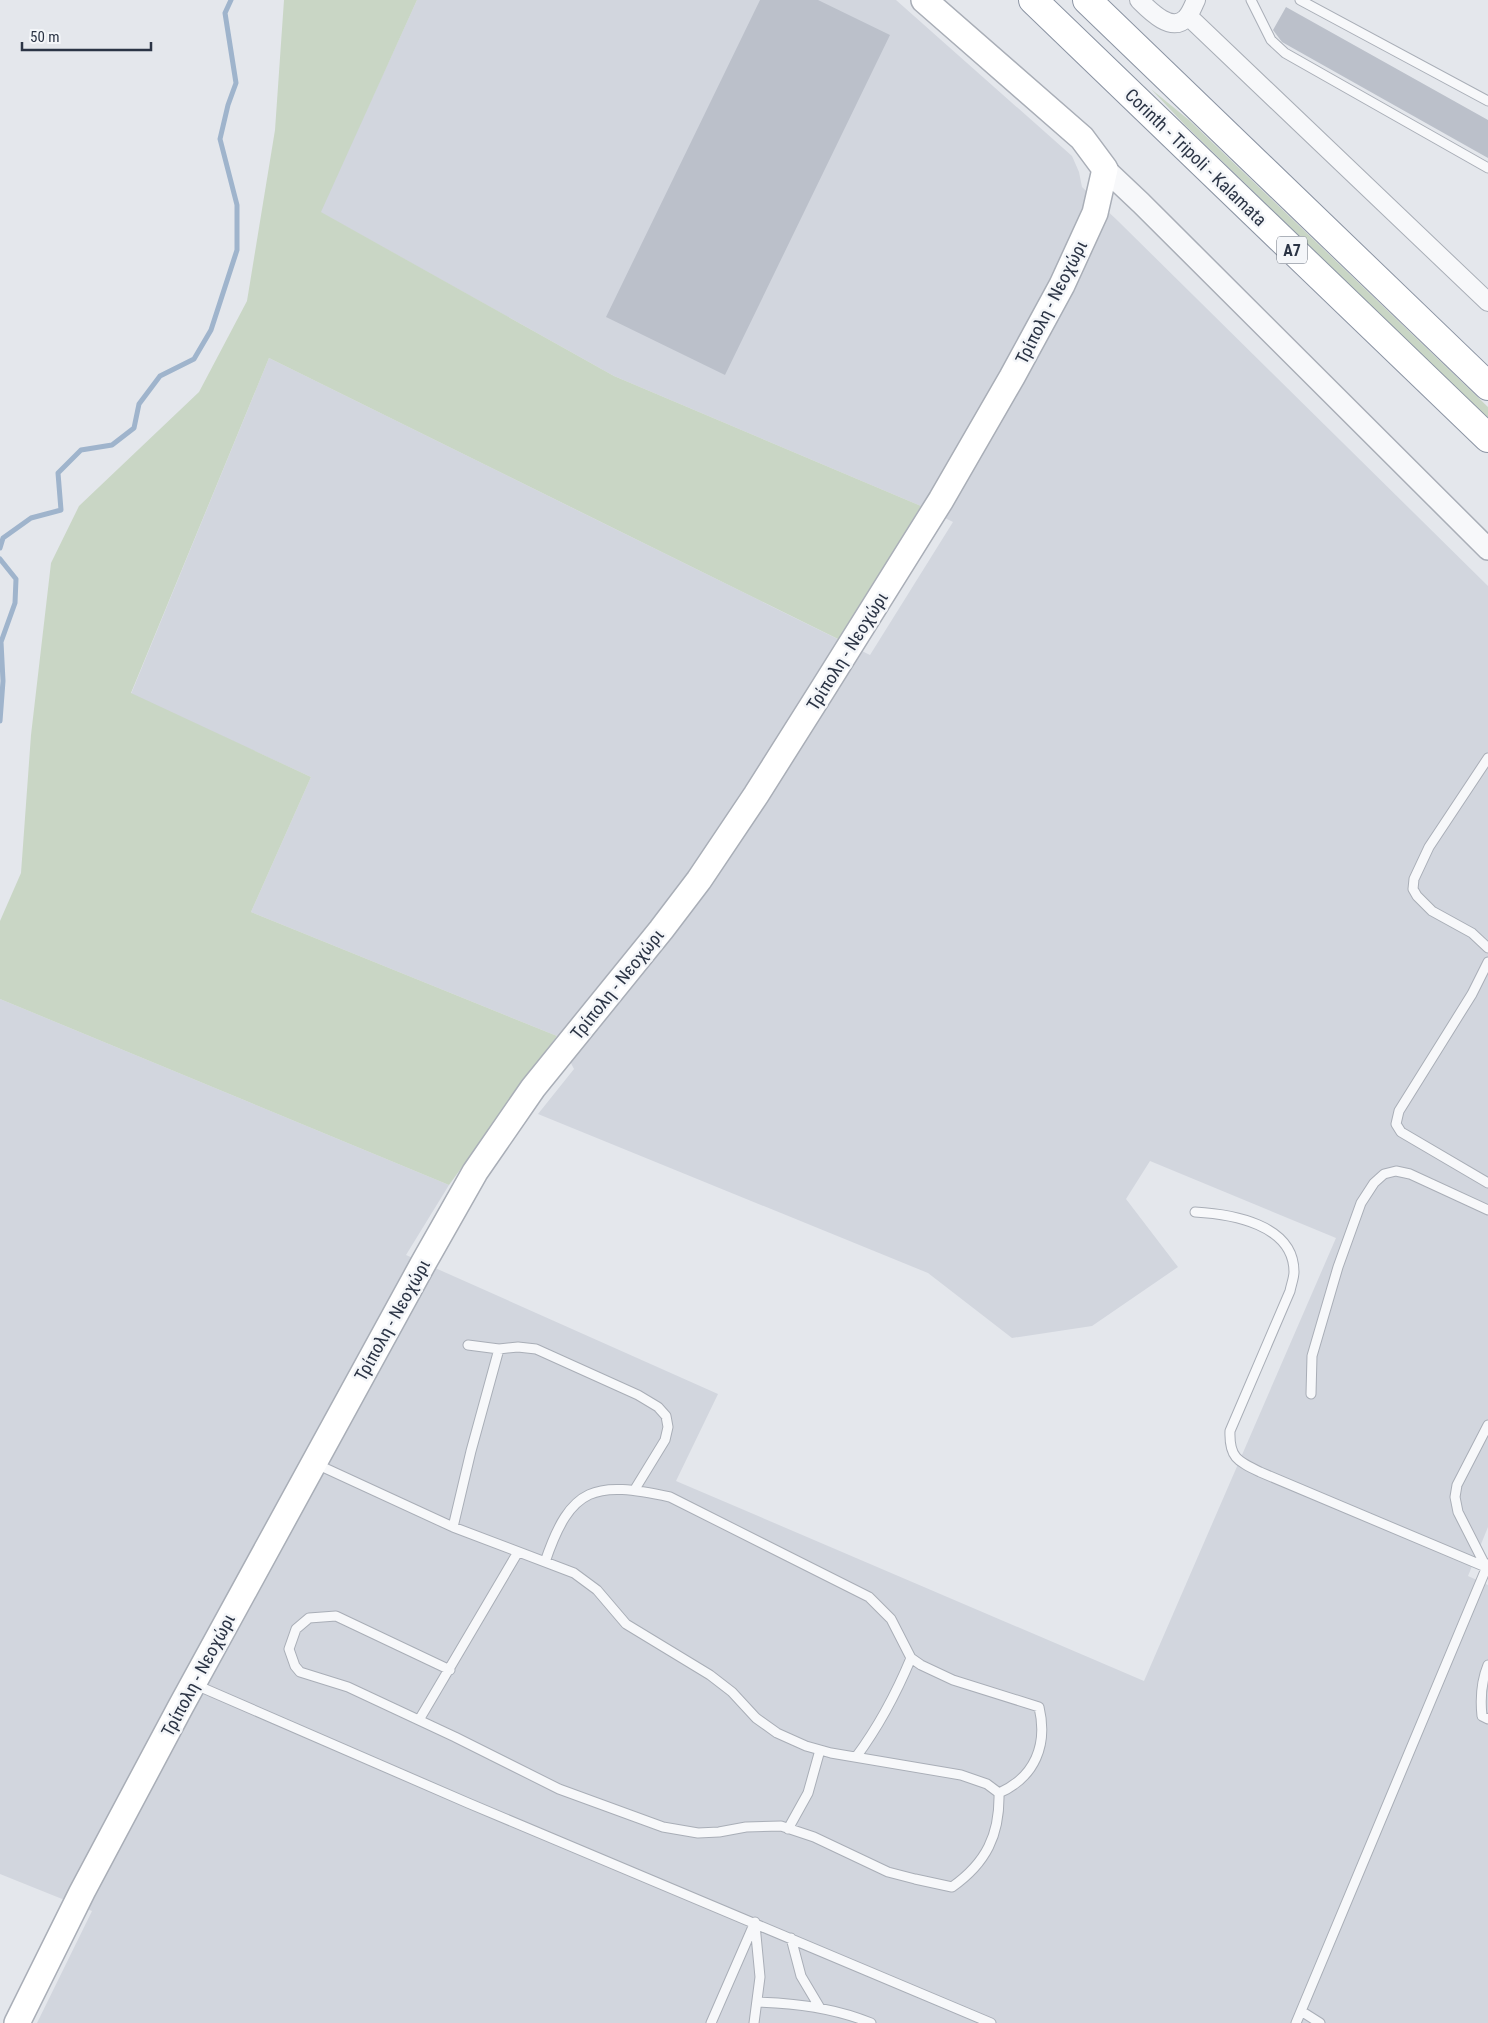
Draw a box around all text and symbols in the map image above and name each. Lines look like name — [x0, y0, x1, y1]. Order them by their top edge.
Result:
scale bar — [22, 20, 151, 52]
text: 50 m — [30, 28, 60, 46]
street label: Corinth - Tripoli - Kalamata — [1121, 84, 1271, 230]
road number: Α7 — [1277, 236, 1307, 264]
street label: Τρίπολη - Νεοχώρι — [1011, 237, 1091, 367]
street label: Τρίπολη - Νεοχώρι — [802, 588, 892, 714]
street label: Τρίπολη - Νεοχώρι — [566, 925, 668, 1043]
street label: Τρίπολη - Νεοχώρι — [350, 1255, 434, 1385]
street label: Τρίπολη - Νεοχώρι — [157, 1610, 239, 1740]

